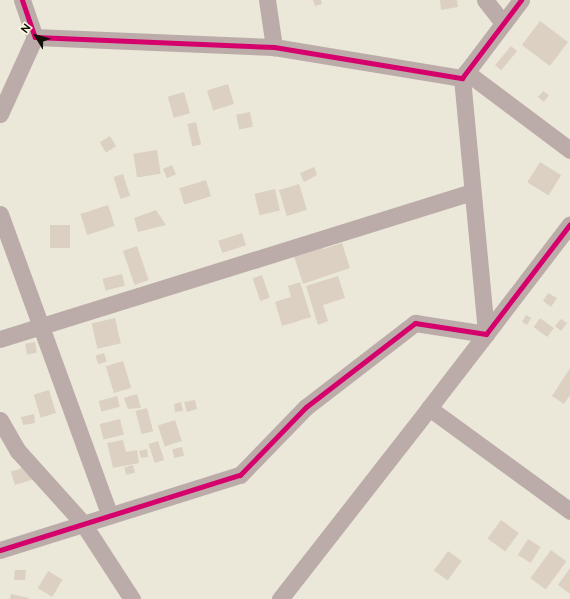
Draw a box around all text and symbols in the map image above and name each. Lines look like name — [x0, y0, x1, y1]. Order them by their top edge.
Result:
north arrow — [16, 16, 56, 56]
text: N — [18, 21, 34, 36]

